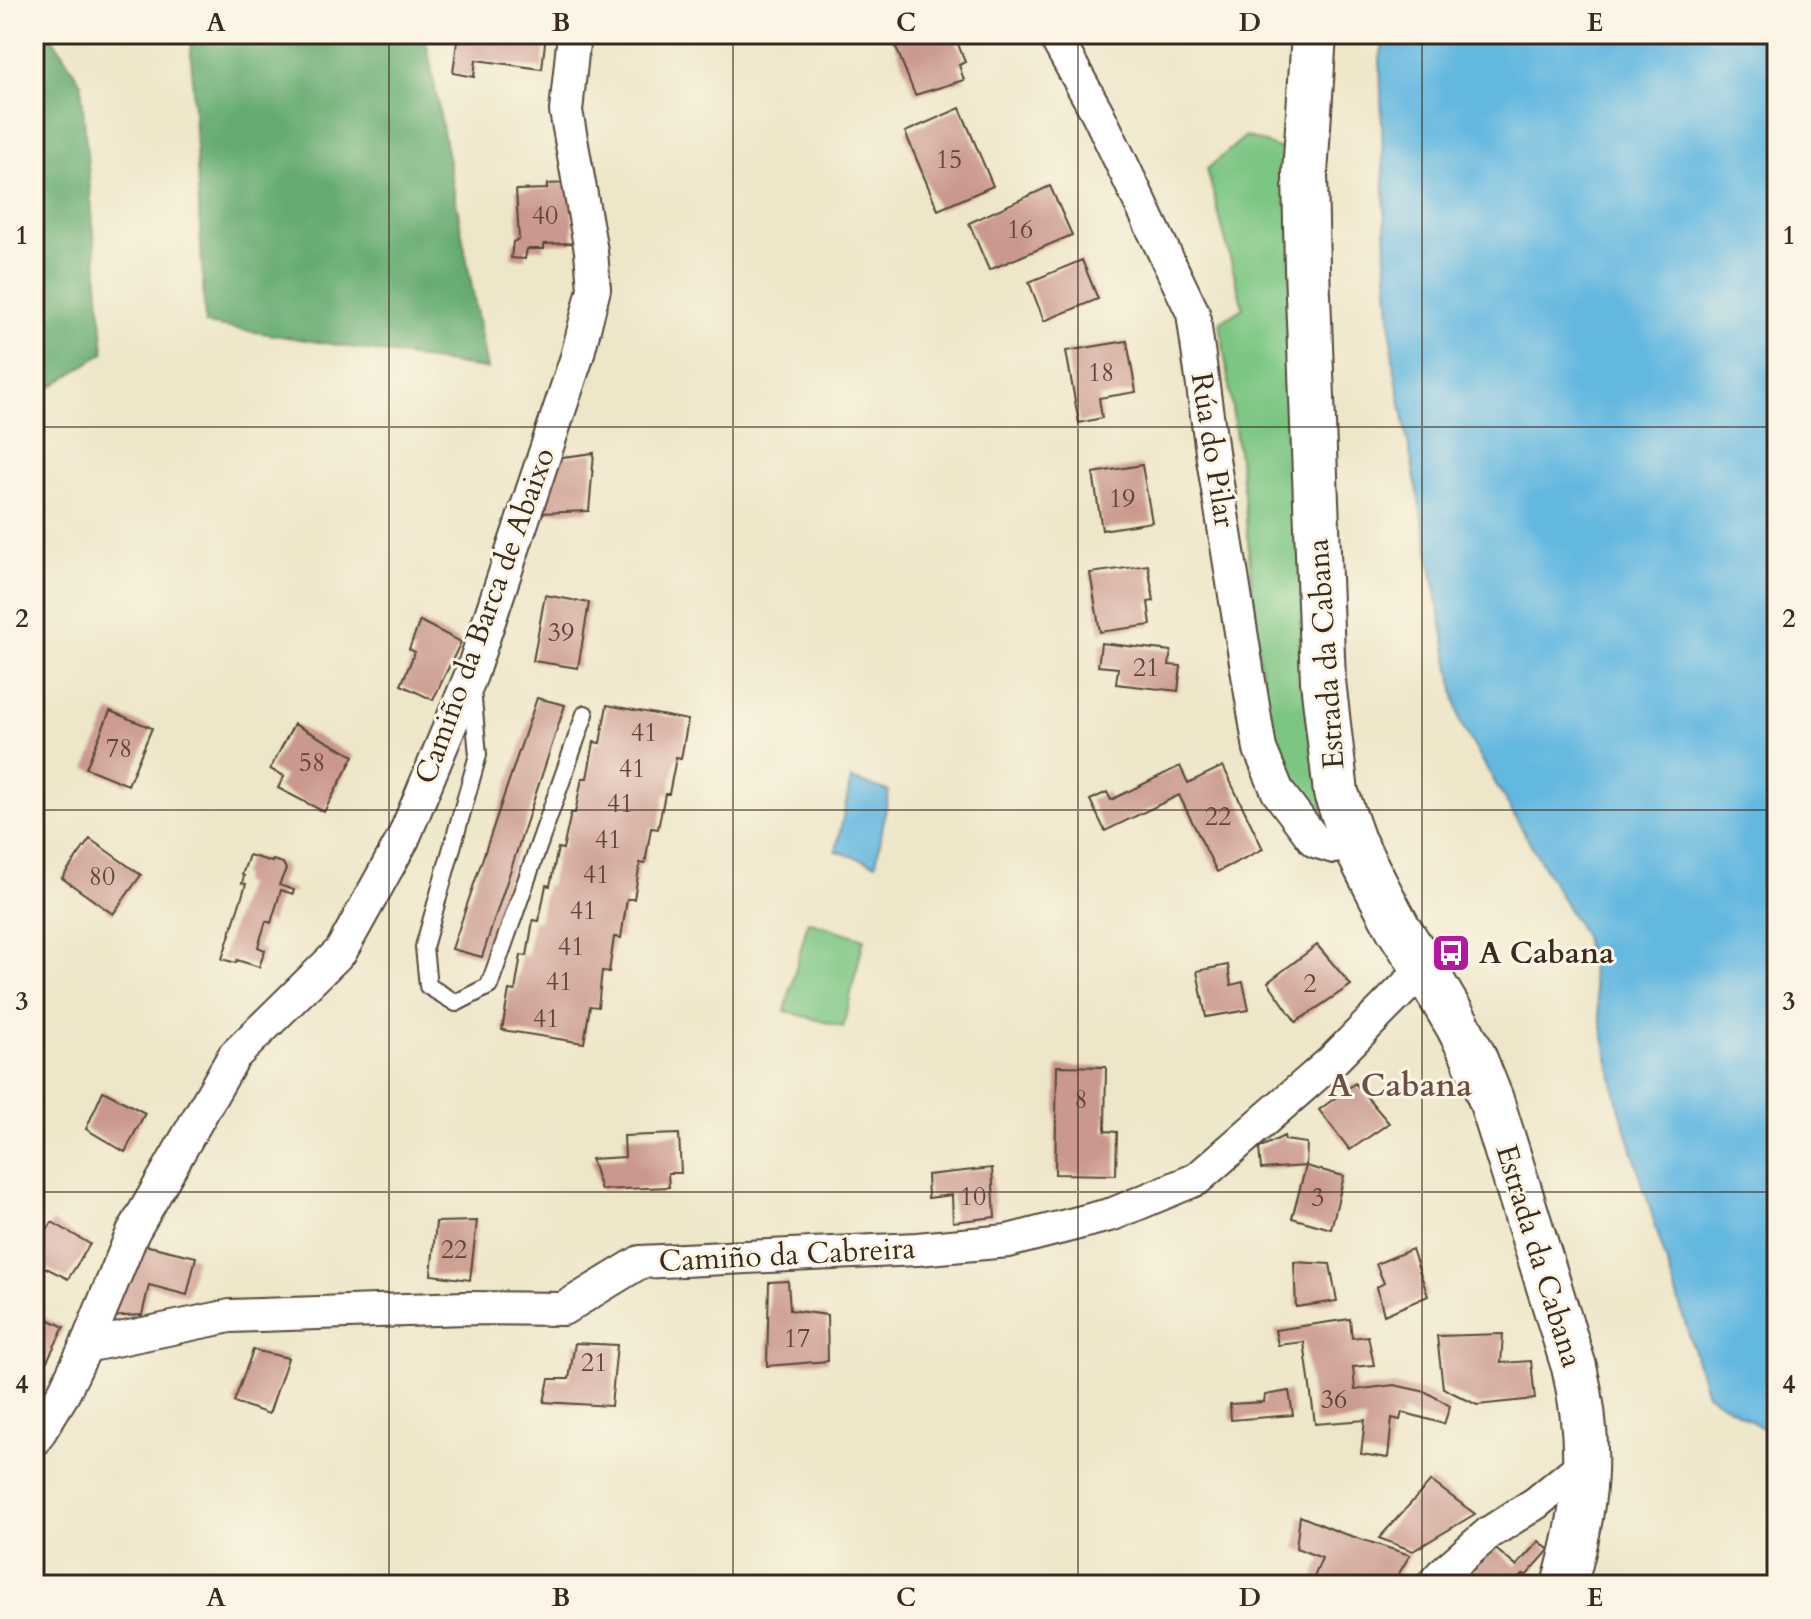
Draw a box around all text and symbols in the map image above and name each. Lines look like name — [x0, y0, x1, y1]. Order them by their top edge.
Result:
text: A — [206, 5, 226, 40]
text: B — [552, 5, 570, 40]
text: C — [896, 5, 916, 40]
text: D — [1239, 5, 1261, 40]
text: E — [1587, 5, 1603, 40]
house number: 15 — [936, 142, 962, 177]
house number: 40 — [532, 198, 558, 233]
house number: 16 — [1007, 212, 1033, 247]
text: 1 — [15, 218, 29, 253]
text: 1 — [1782, 218, 1796, 253]
house number: 18 — [1088, 355, 1114, 390]
street label: Rúa do Pilar — [1181, 370, 1245, 530]
street label: Camiño da Barca de Abaixo — [405, 442, 565, 790]
house number: 19 — [1109, 481, 1135, 516]
street label: Estrada da Cabana — [1297, 537, 1355, 771]
text: 2 — [15, 601, 29, 636]
text: 2 — [1782, 601, 1796, 636]
house number: 39 — [548, 615, 574, 650]
house number: 21 — [1133, 650, 1159, 685]
house number: 41 — [631, 715, 657, 750]
house number: 78 — [106, 731, 132, 766]
house number: 58 — [299, 745, 325, 780]
house number: 41 — [619, 751, 645, 786]
house number: 41 — [607, 786, 633, 821]
house number: 22 — [1205, 799, 1231, 834]
house number: 41 — [595, 822, 621, 857]
house number: 41 — [583, 857, 609, 892]
house number: 80 — [89, 859, 115, 894]
house number: 41 — [570, 893, 596, 928]
house number: 41 — [558, 929, 584, 964]
bus stop icon: A Cabana — [1430, 932, 1472, 974]
place label: A Cabana — [1479, 933, 1614, 974]
house number: 41 — [546, 964, 572, 999]
house number: 2 — [1303, 966, 1317, 1001]
text: 3 — [15, 984, 29, 1019]
text: 3 — [1782, 984, 1796, 1019]
house number: 41 — [533, 1001, 559, 1036]
district label: A Cabana — [1328, 1064, 1472, 1108]
house number: 8 — [1074, 1082, 1088, 1117]
street label: Estrada da Cabana — [1486, 1140, 1592, 1372]
house number: 10 — [960, 1179, 986, 1214]
house number: 3 — [1311, 1180, 1325, 1215]
street label: Camiño da Cabreira — [658, 1228, 916, 1282]
house number: 22 — [441, 1232, 467, 1267]
house number: 17 — [784, 1321, 810, 1356]
house number: 21 — [581, 1345, 607, 1380]
text: 4 — [15, 1367, 29, 1402]
text: 4 — [1782, 1367, 1796, 1402]
house number: 36 — [1321, 1382, 1347, 1417]
text: A — [206, 1580, 226, 1615]
text: B — [552, 1580, 570, 1615]
text: C — [896, 1580, 916, 1615]
text: D — [1239, 1580, 1261, 1615]
text: E — [1587, 1580, 1603, 1615]

